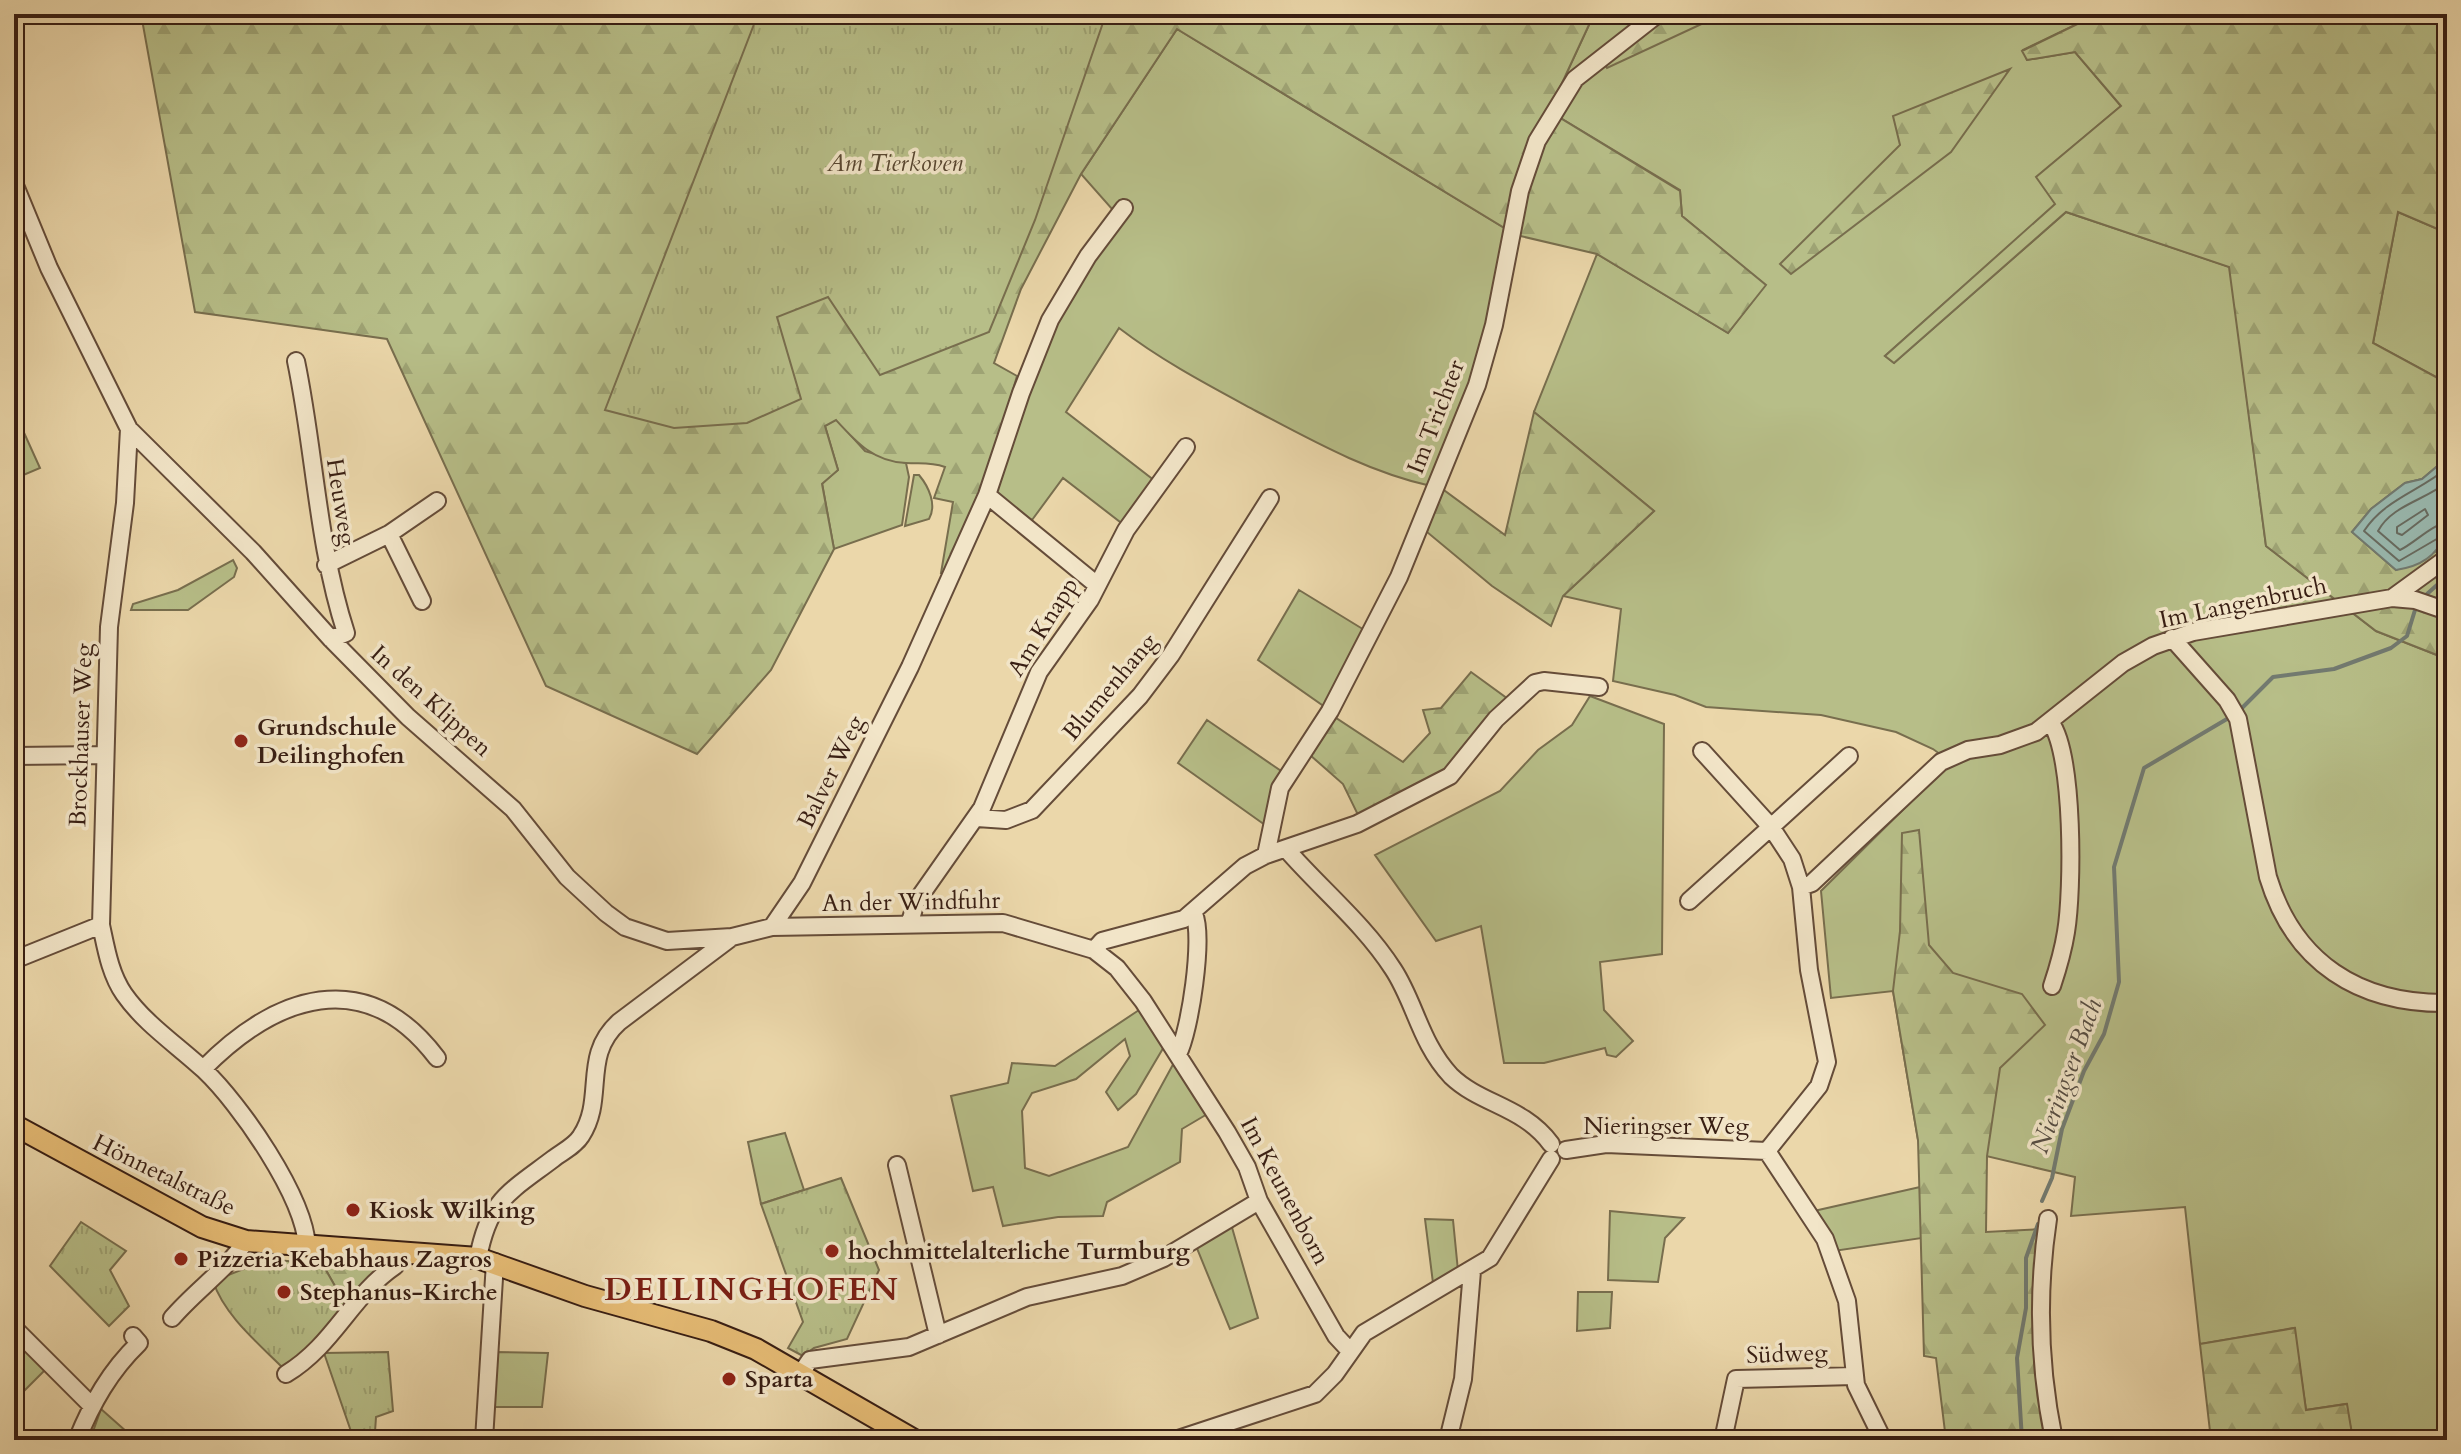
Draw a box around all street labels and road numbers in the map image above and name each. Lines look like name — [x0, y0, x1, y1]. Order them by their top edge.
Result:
street label: Im Trichter — [1399, 355, 1473, 479]
street label: Heuweg — [318, 456, 364, 548]
street label: Im Langenbruch — [2156, 569, 2330, 637]
street label: Am Knapp — [1000, 571, 1086, 683]
street label: Blumenhang — [1055, 626, 1165, 748]
street label: In den Klippen — [363, 638, 499, 765]
street label: Brockhauser Weg — [61, 642, 101, 827]
street label: Balver Weg — [789, 710, 873, 834]
street label: An der Windfuhr — [822, 884, 1001, 920]
street label: Nieringser Weg — [1583, 1110, 1749, 1143]
street label: Im Keunenborn — [1232, 1111, 1338, 1271]
street label: Hönnetalstraße — [87, 1126, 241, 1224]
street label: Südweg — [1746, 1336, 1829, 1372]

